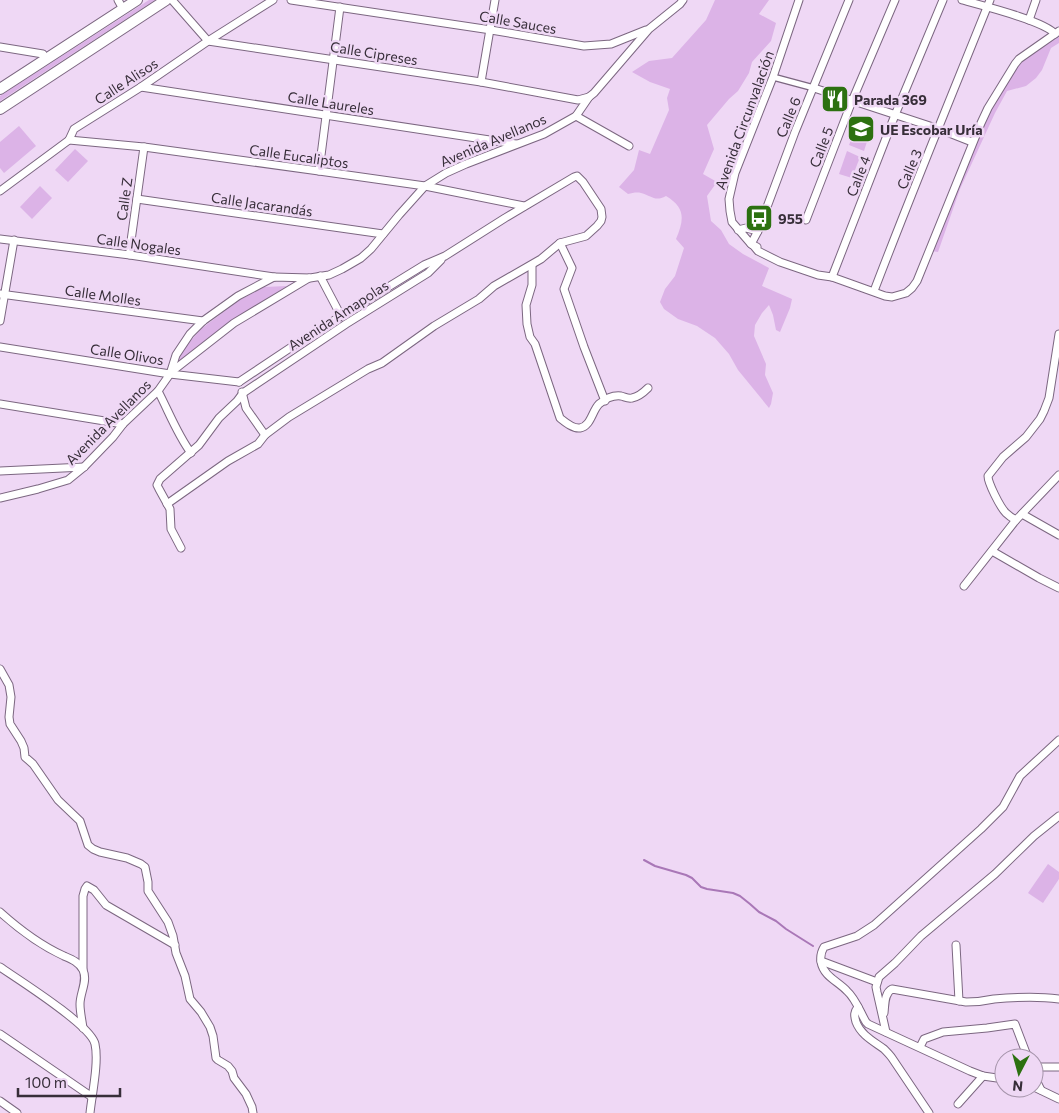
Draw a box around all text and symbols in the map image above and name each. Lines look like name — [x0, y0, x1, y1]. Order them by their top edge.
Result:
street label: Calle Sauces — [478, 7, 558, 37]
street label: Calle Cipreses — [329, 38, 419, 68]
street label: Avenida Circunvalación — [711, 48, 777, 192]
street label: Calle Alisos — [91, 54, 161, 108]
restaurant icon: Parada 369 — [820, 84, 850, 114]
street label: Calle Laureles — [287, 88, 375, 118]
place label: Parada 369 — [854, 91, 927, 108]
street label: Calle 6 — [772, 94, 804, 140]
street label: Avenida Avellanos — [437, 110, 549, 170]
school or university icon: UE Escobar Uría — [846, 114, 876, 144]
place label: UE Escobar Uría — [880, 121, 983, 138]
street label: Calle 5 — [806, 124, 836, 170]
street label: Calle Eucaliptos — [248, 141, 350, 171]
street label: Calle 3 — [893, 146, 925, 192]
street label: Calle 4 — [842, 153, 874, 199]
street label: Calle Z — [113, 176, 135, 222]
street label: Calle Jacarandás — [210, 188, 314, 220]
bus stop icon: 955 — [744, 203, 774, 233]
place label: 955 — [778, 210, 803, 227]
street label: Calle Nogales — [96, 230, 182, 258]
street label: Avenida Amapolas — [285, 276, 391, 354]
street label: Calle Molles — [64, 281, 142, 309]
street label: Calle Olivos — [89, 340, 165, 368]
street label: Avenida Avellanos — [62, 376, 154, 468]
north arrow — [994, 1048, 1044, 1098]
scale bar — [18, 1066, 120, 1098]
text: 100 m — [25, 1073, 67, 1091]
text: N — [1011, 1077, 1024, 1095]

